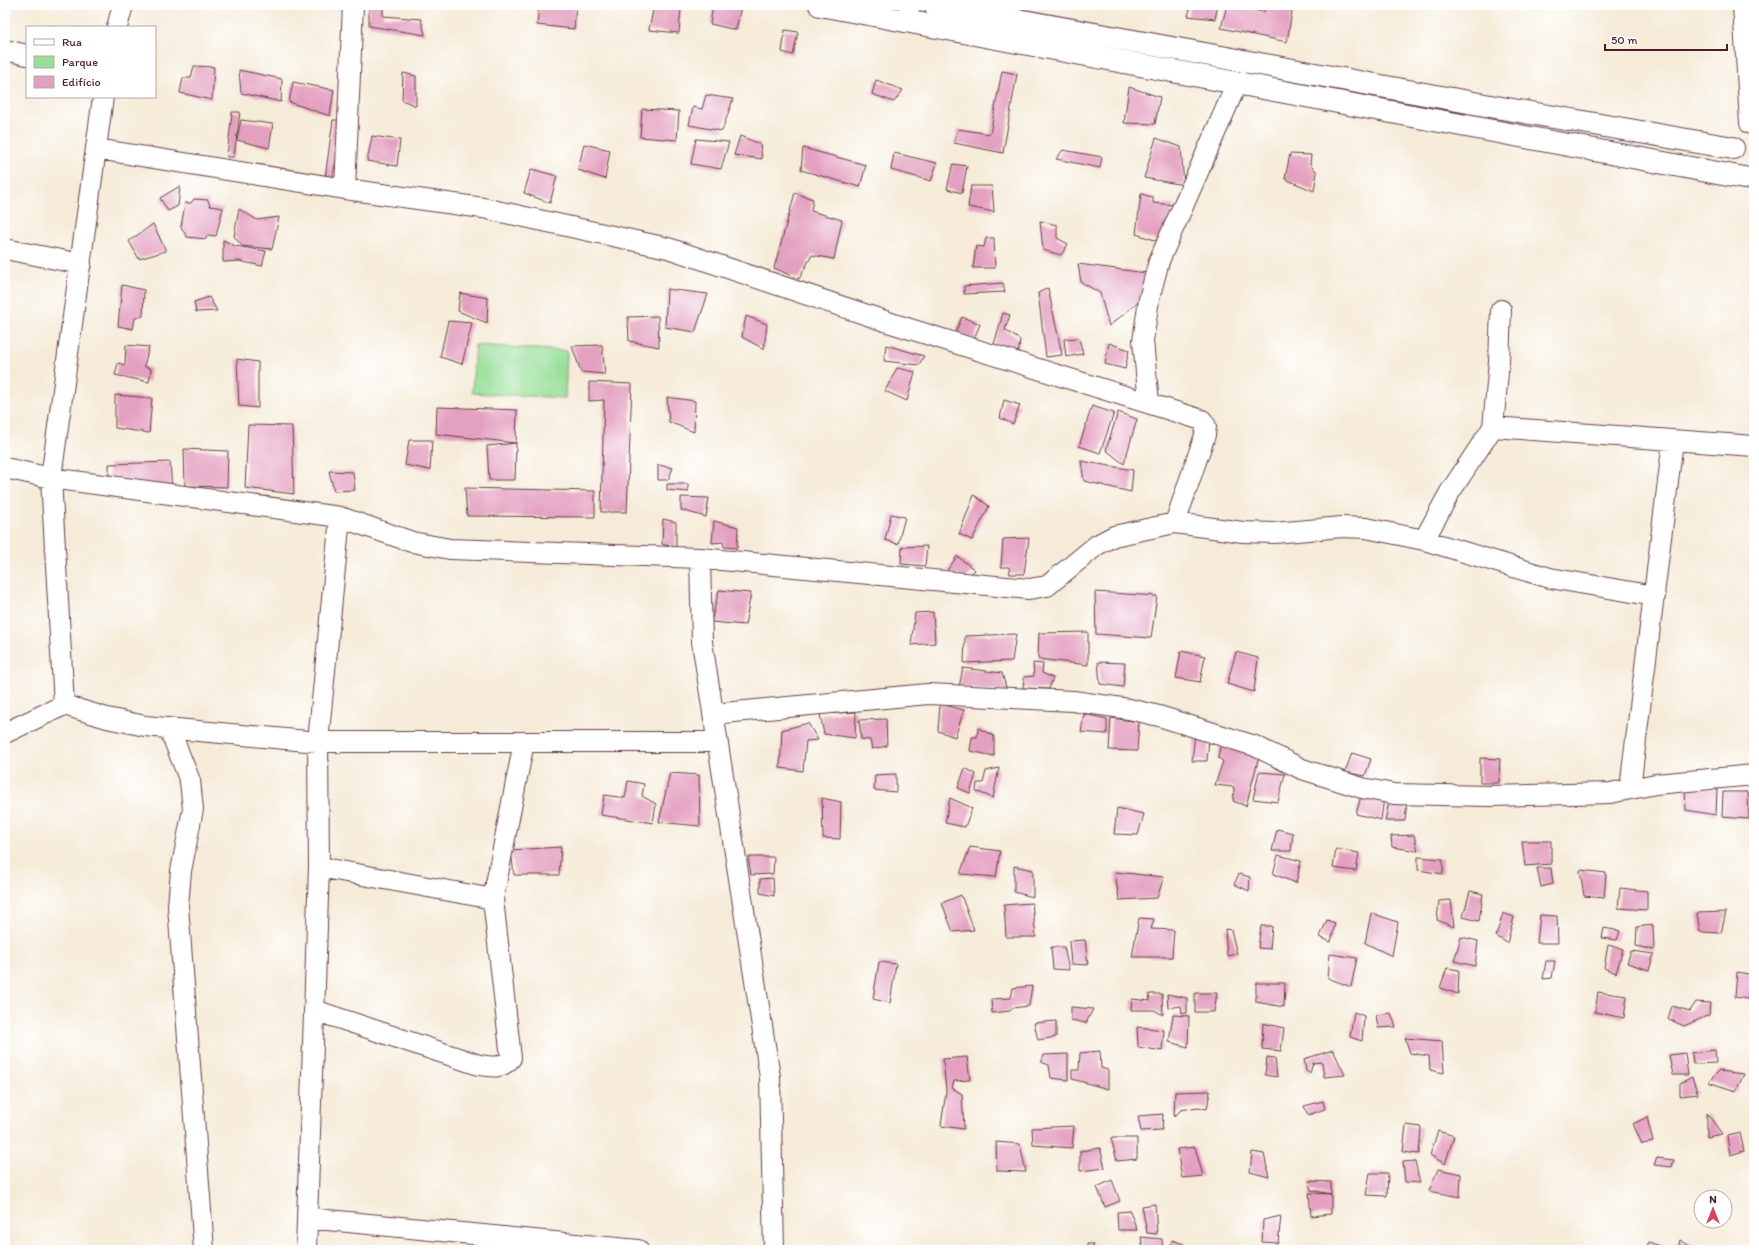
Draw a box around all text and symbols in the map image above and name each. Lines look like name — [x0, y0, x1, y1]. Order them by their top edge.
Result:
legend — [26, 26, 156, 98]
scale bar — [1605, 26, 1727, 52]
text: 50 m — [1611, 33, 1637, 47]
text: Rua — [62, 35, 82, 49]
text: Parque — [62, 55, 98, 69]
text: Edifício — [62, 75, 101, 89]
north arrow — [1693, 1189, 1733, 1229]
text: N — [1709, 1193, 1717, 1206]

